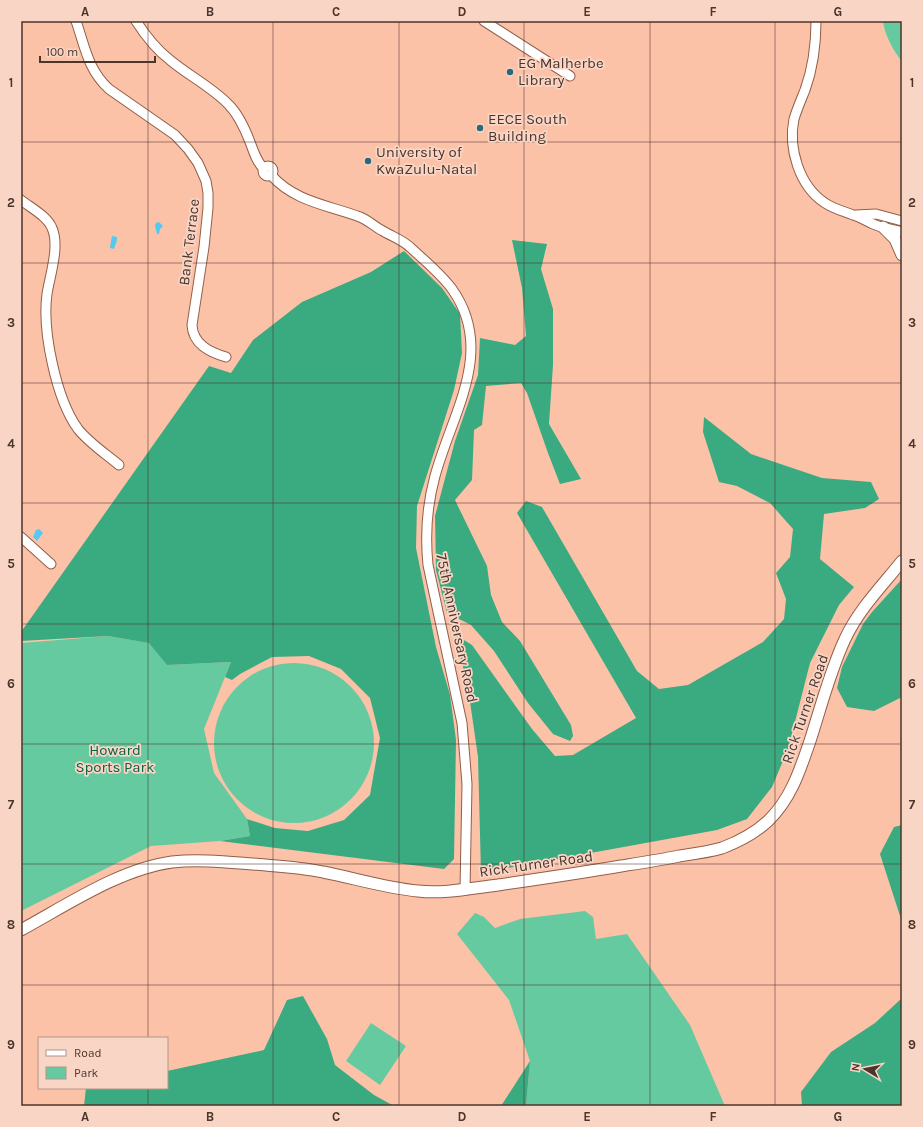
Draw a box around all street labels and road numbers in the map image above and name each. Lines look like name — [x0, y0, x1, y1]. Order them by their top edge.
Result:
street label: Bank Terrace — [175, 198, 203, 286]
street label: 75th Anniversary Road — [432, 552, 482, 704]
street label: Rick Turner Road — [778, 652, 832, 766]
street label: Rick Turner Road — [478, 847, 594, 881]

